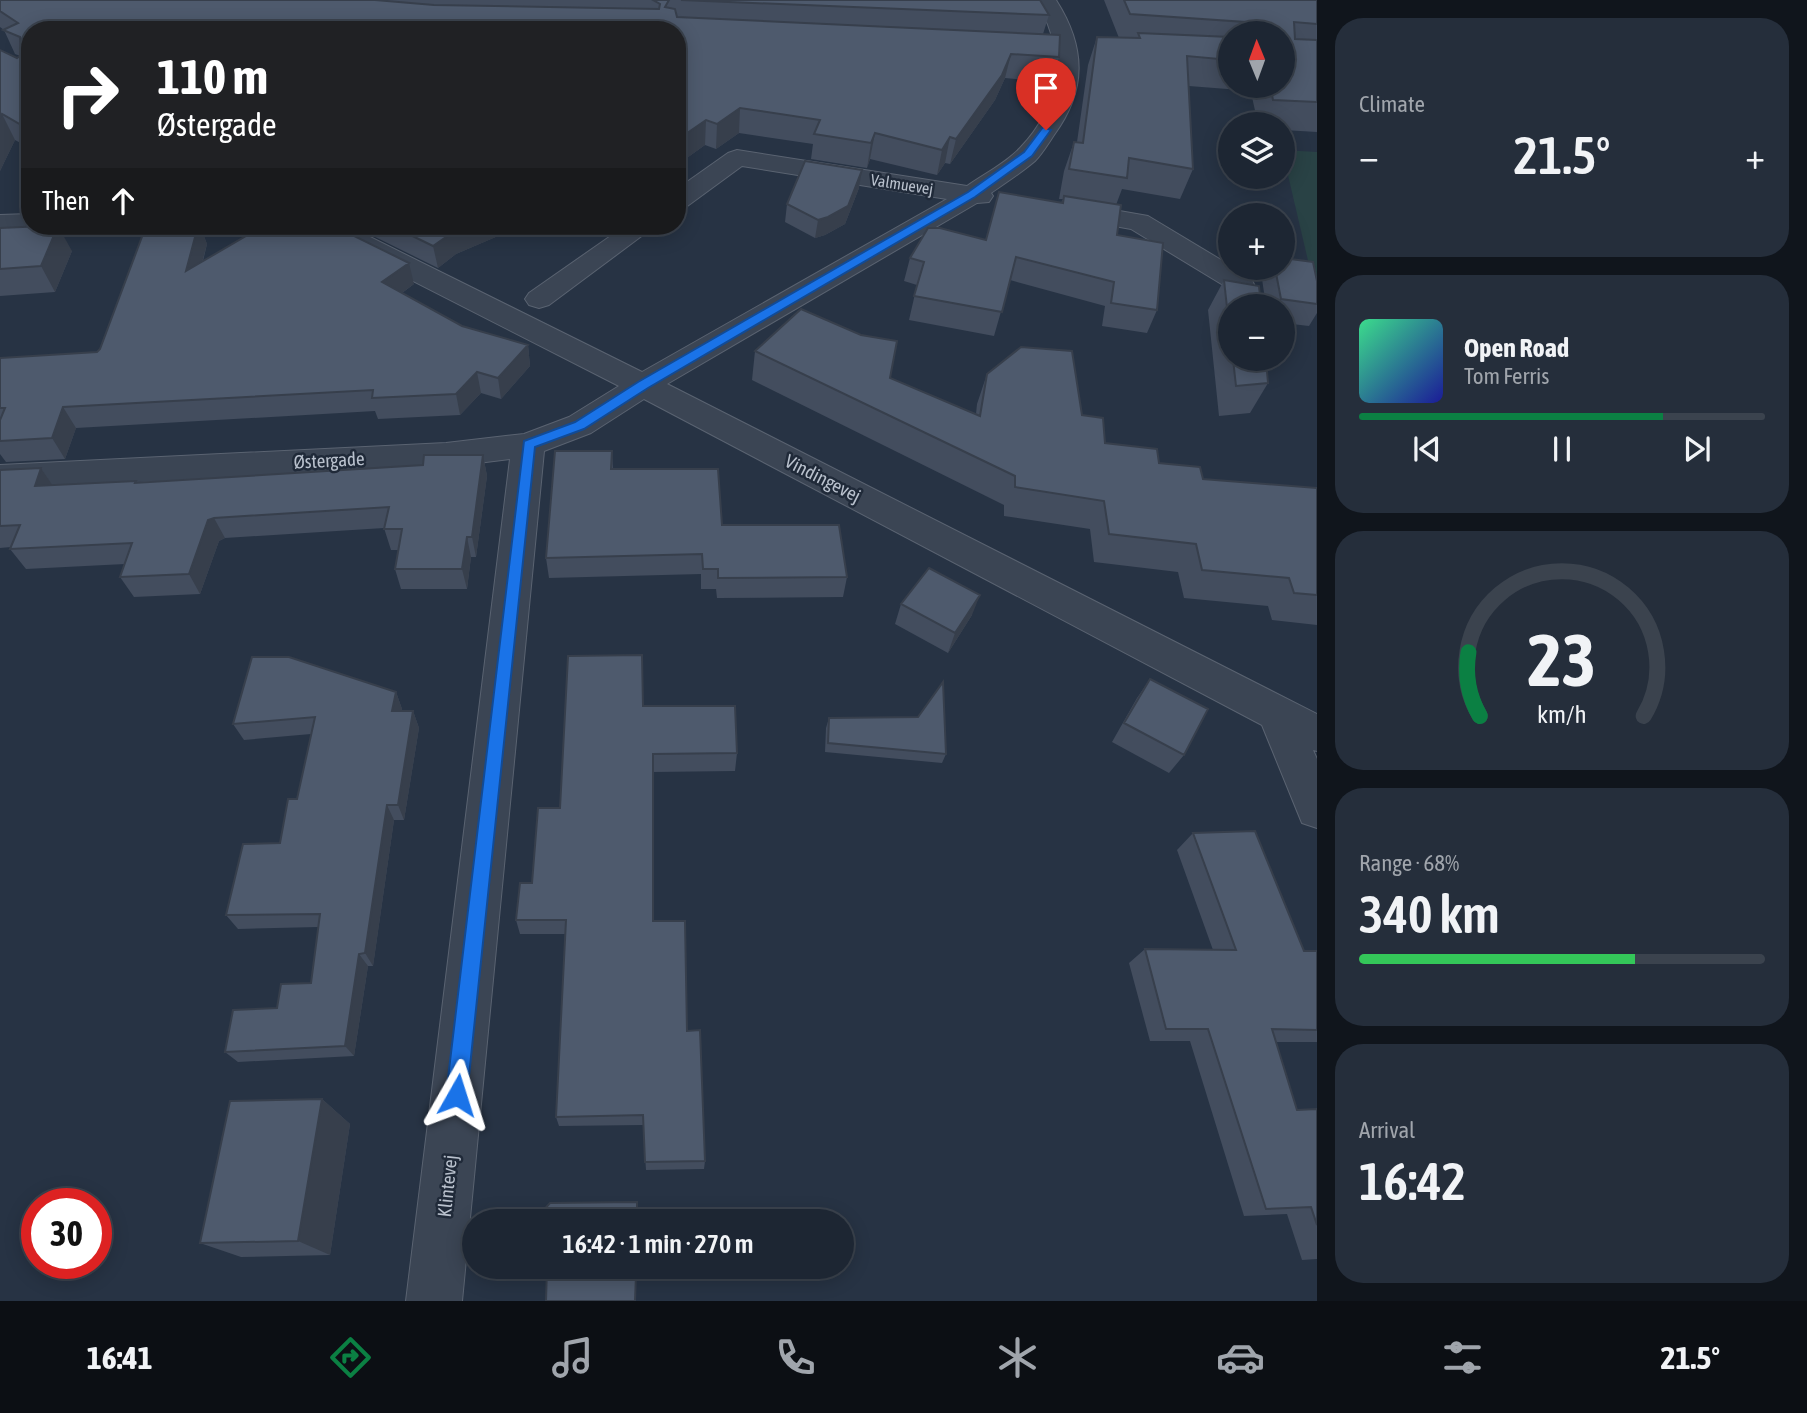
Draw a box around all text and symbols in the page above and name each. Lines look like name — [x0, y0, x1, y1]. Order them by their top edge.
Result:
north arrow — [1218, 21, 1295, 98]
map controls — [1218, 21, 1295, 371]
text: 110 m — [157, 48, 268, 104]
icon: right — [42, 49, 133, 140]
pin — [1016, 58, 1076, 130]
icon: arrive — [1027, 69, 1065, 107]
text: Climate — [1359, 91, 1425, 117]
text: Østergade — [157, 106, 277, 143]
button: layers — [1218, 112, 1295, 189]
text: 21.5° — [1514, 125, 1610, 185]
text: − — [1359, 134, 1379, 177]
text: + — [1745, 134, 1765, 177]
street label: Valmuevej — [869, 170, 934, 199]
icon: ahead — [104, 182, 142, 220]
text: Then — [42, 186, 90, 216]
button: + — [1218, 203, 1295, 280]
button: − — [1218, 294, 1295, 371]
text: Open Road — [1464, 333, 1569, 363]
text: Tom Ferris — [1464, 363, 1549, 389]
icon: previous — [1408, 430, 1446, 468]
icon: pause — [1543, 430, 1581, 468]
icon: next — [1678, 430, 1716, 468]
street label: Østergade — [293, 447, 365, 473]
street label: Vindingevej — [781, 450, 865, 506]
text: 23 — [1528, 619, 1596, 702]
text: km/h — [1537, 700, 1587, 728]
text: Range · 68% — [1359, 850, 1459, 876]
text: 340 km — [1359, 884, 1500, 944]
position arrow — [420, 1058, 494, 1132]
text: Arrival — [1359, 1117, 1415, 1143]
text: 16:42 — [1359, 1151, 1466, 1211]
street label: Klintevej — [433, 1154, 461, 1218]
speed limit sign: 30 — [21, 1188, 112, 1279]
text: 16:42 · 1 min · 270 m — [563, 1229, 753, 1259]
icon: directions — [326, 1333, 375, 1382]
icon: music — [548, 1333, 597, 1382]
icon: phone — [771, 1333, 820, 1382]
icon: climate — [993, 1333, 1042, 1382]
icon: car — [1216, 1333, 1265, 1382]
icon: filters — [1438, 1333, 1487, 1382]
text: 16:41 — [87, 1339, 153, 1376]
text: 21.5° — [1661, 1339, 1720, 1376]

